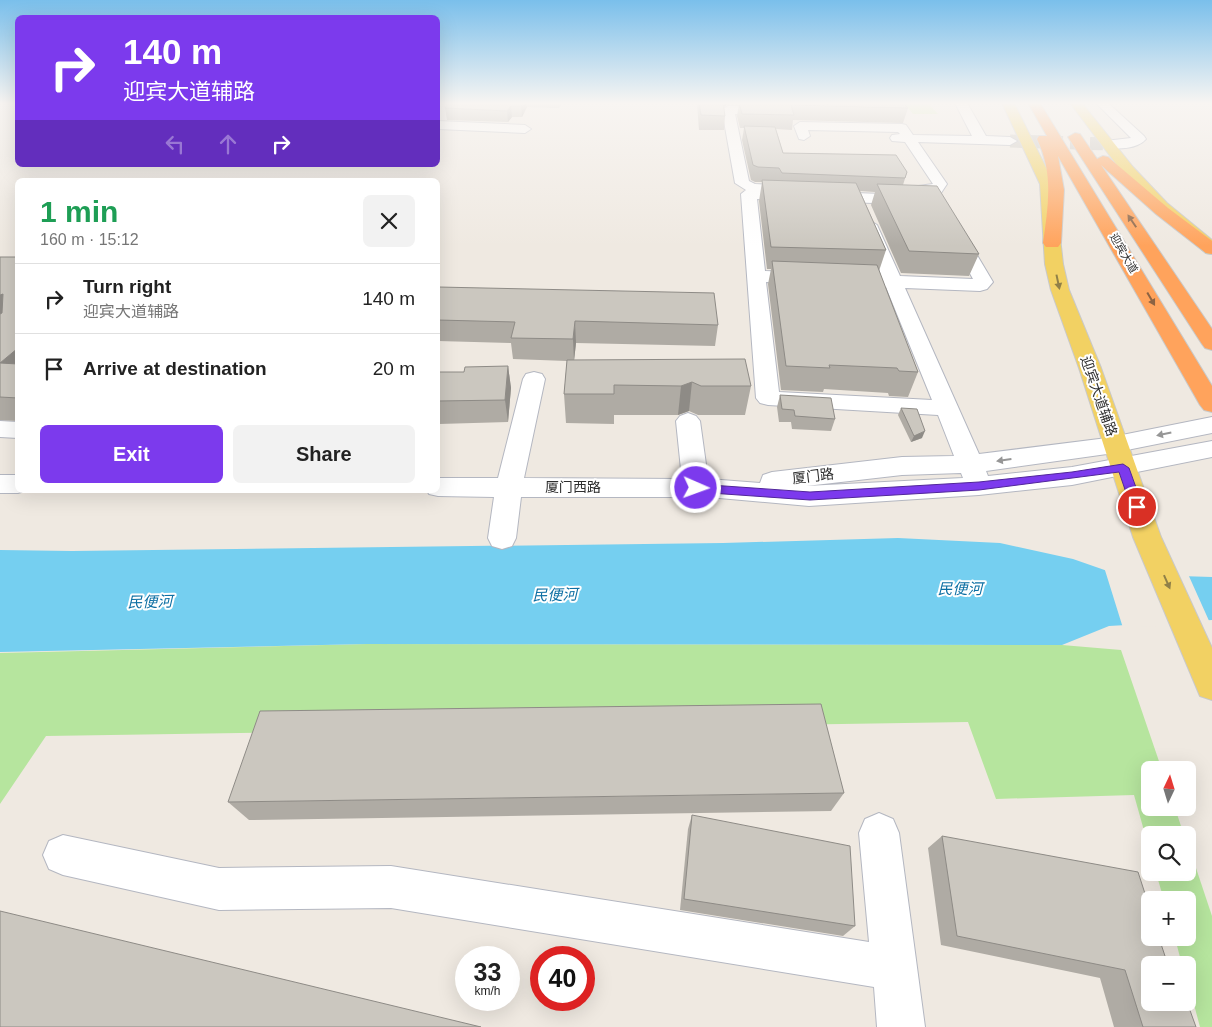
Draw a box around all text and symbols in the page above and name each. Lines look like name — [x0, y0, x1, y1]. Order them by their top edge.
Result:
text: 140 m — [123, 32, 222, 71]
icon: right — [40, 35, 105, 100]
text: 迎宾大道辅路 — [123, 79, 255, 104]
icon: left — [161, 130, 189, 158]
icon: ahead — [214, 130, 242, 158]
icon: right — [267, 130, 295, 158]
text: 1 min — [40, 195, 118, 228]
button: close — [363, 195, 415, 247]
one-way arrow — [1127, 214, 1137, 227]
text: 160 m · 15:12 — [40, 231, 139, 248]
street label: 迎宾大道 — [1108, 231, 1140, 275]
one-way arrow — [1054, 274, 1062, 289]
text: Turn right — [83, 276, 171, 297]
icon: right — [40, 285, 68, 313]
text: 140 m — [362, 288, 415, 309]
one-way arrow — [1146, 293, 1155, 306]
text: 迎宾大道辅路 — [83, 303, 179, 320]
street label: 迎宾大道辅路 — [1078, 354, 1120, 438]
icon: arrive — [40, 355, 68, 383]
text: Arrive at destination — [83, 358, 267, 379]
text: 20 m — [373, 358, 415, 379]
button: Exit — [40, 425, 223, 483]
button: Share — [233, 425, 415, 483]
one-way arrow — [1156, 431, 1172, 439]
one-way arrow — [996, 456, 1012, 464]
position arrow — [669, 461, 721, 513]
street label: 厦门路 — [791, 466, 835, 486]
street label: 厦门西路 — [545, 479, 601, 495]
pin — [1116, 486, 1158, 528]
icon: arrive — [1123, 493, 1151, 521]
one-way arrow — [1163, 575, 1171, 589]
water label: 民便河 — [937, 580, 985, 597]
water label: 民便河 — [532, 586, 581, 603]
water label: 民便河 — [127, 593, 176, 610]
north arrow — [1141, 761, 1196, 816]
map controls — [1141, 761, 1196, 1011]
button: search — [1141, 826, 1196, 881]
button: + — [1141, 891, 1196, 946]
speed limit sign: 40 — [530, 946, 595, 1011]
button: − — [1141, 956, 1196, 1011]
text: 33 — [474, 958, 501, 986]
text: km/h — [474, 984, 501, 998]

